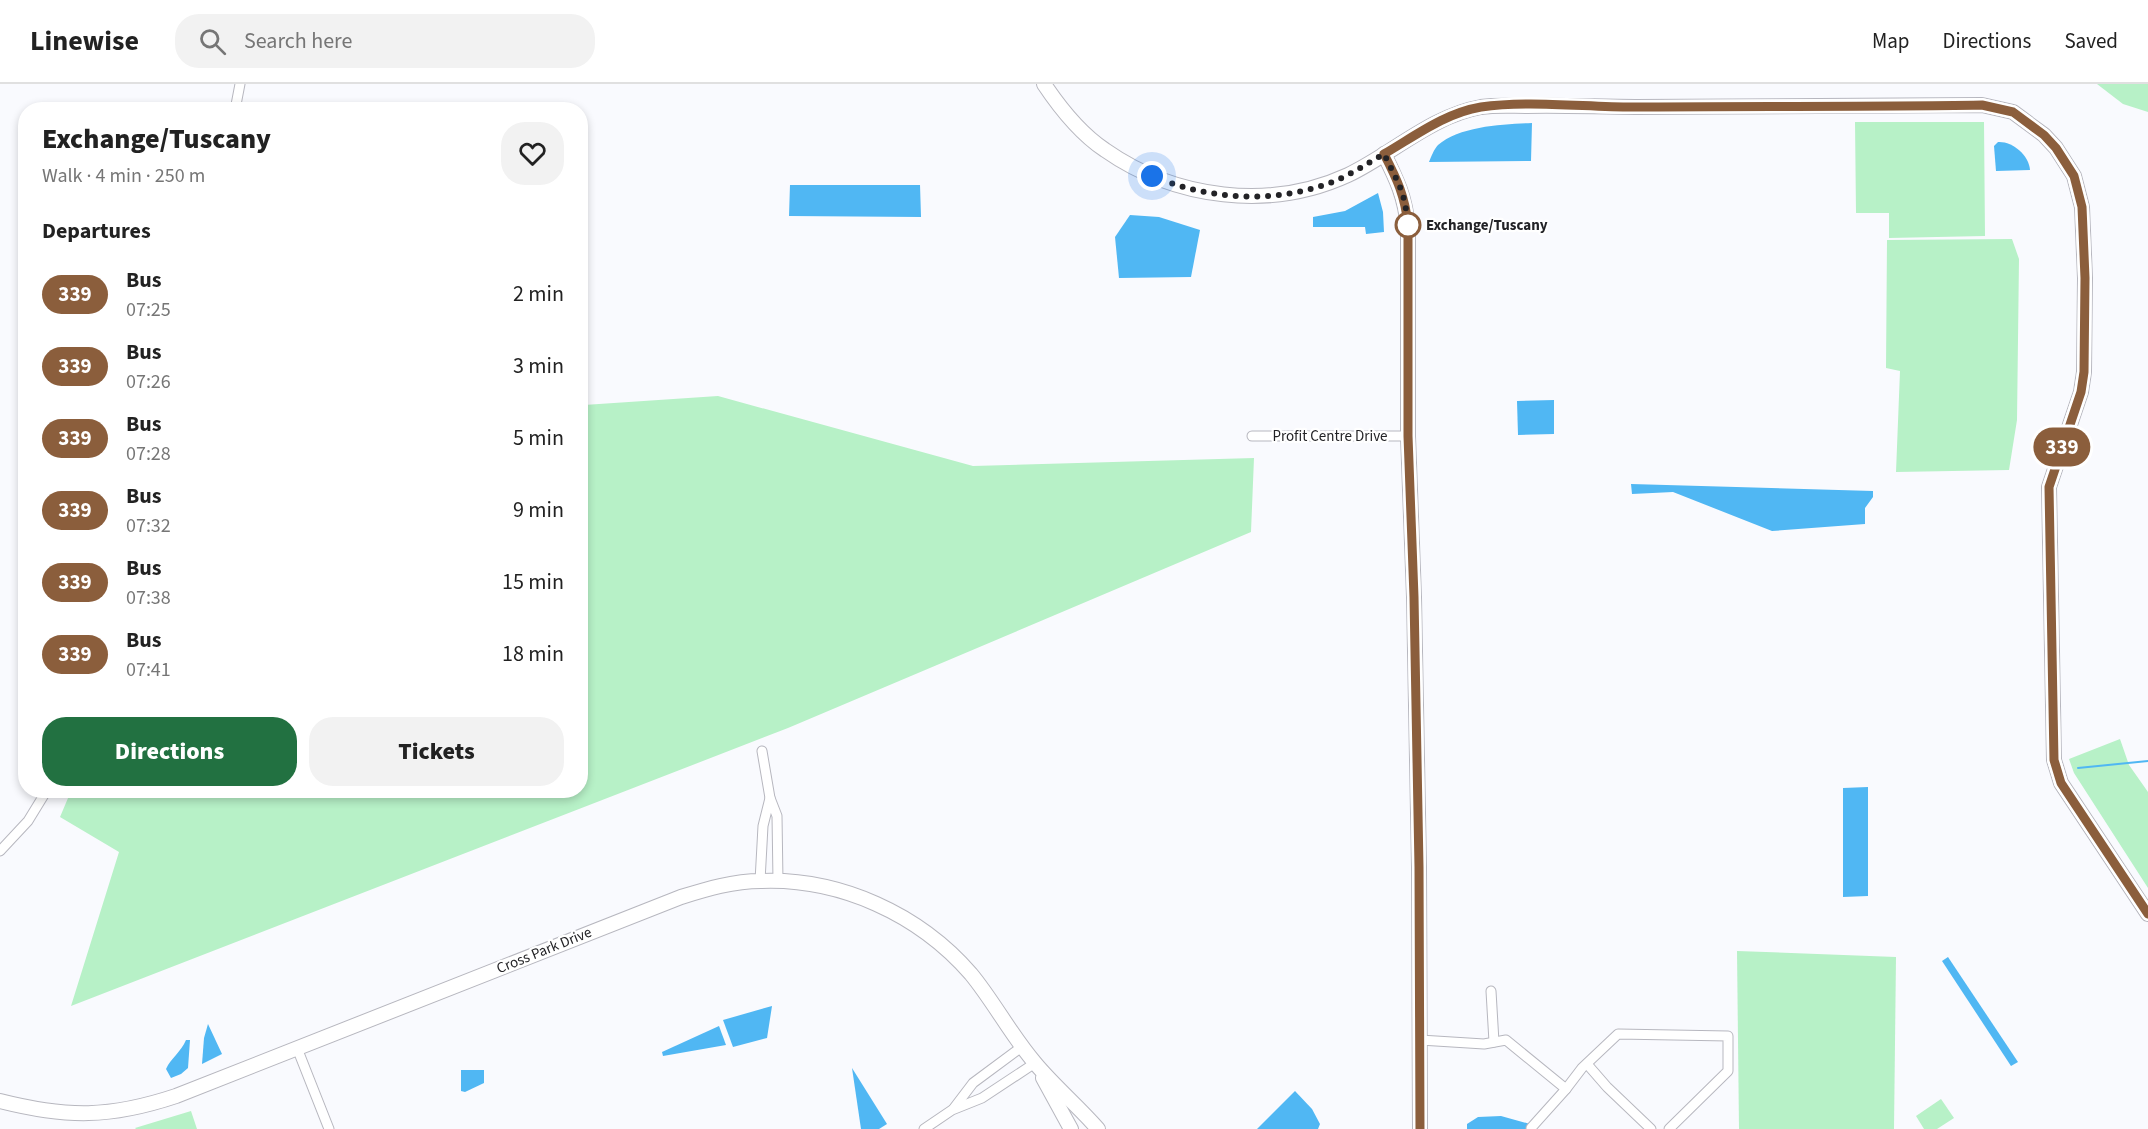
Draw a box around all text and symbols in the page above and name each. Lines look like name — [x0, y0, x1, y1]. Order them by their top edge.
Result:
search box — [175, 14, 595, 68]
text: Linewise — [30, 21, 139, 61]
icon: search — [196, 25, 229, 58]
text: Search here — [244, 25, 352, 57]
text: Map — [1872, 26, 1910, 56]
text: Directions — [1943, 26, 2031, 56]
text: Saved — [2064, 26, 2118, 56]
text: Exchange/Tuscany — [42, 119, 271, 159]
button: heart — [501, 122, 564, 185]
your location — [1137, 161, 1167, 191]
text: Walk · 4 min · 250 m — [42, 162, 205, 190]
marker: Exchange/Tuscany — [1395, 212, 1421, 238]
text: Departures — [42, 215, 151, 247]
place label: Exchange/Tuscany — [1426, 215, 1548, 236]
text: Bus — [126, 264, 162, 296]
text: 2 min — [513, 278, 564, 310]
text: 339 — [58, 279, 92, 309]
text: 07:25 — [126, 296, 171, 324]
text: Bus — [126, 336, 162, 368]
text: 3 min — [513, 350, 564, 382]
text: 339 — [58, 351, 92, 381]
text: 07:26 — [126, 368, 171, 396]
text: Bus — [126, 408, 162, 440]
text: 5 min — [513, 422, 564, 454]
text: 339 — [58, 423, 92, 453]
street label: Profit Centre Drive — [1272, 426, 1388, 447]
line badge: 339 — [2028, 428, 2096, 466]
text: 339 — [2045, 432, 2079, 462]
text: 07:28 — [126, 440, 171, 468]
text: Bus — [126, 480, 162, 512]
text: 9 min — [513, 494, 564, 526]
text: 339 — [58, 495, 92, 525]
text: 07:32 — [126, 512, 171, 540]
text: Bus — [126, 552, 162, 584]
text: 15 min — [502, 566, 564, 598]
text: 339 — [58, 567, 92, 597]
text: 07:38 — [126, 584, 171, 612]
text: Bus — [126, 624, 162, 656]
text: 18 min — [502, 638, 564, 670]
text: 339 — [58, 639, 92, 669]
text: 07:41 — [126, 656, 171, 684]
button: Directions — [42, 717, 297, 786]
button: Tickets — [309, 717, 564, 786]
street label: Cross Park Drive — [494, 922, 595, 979]

